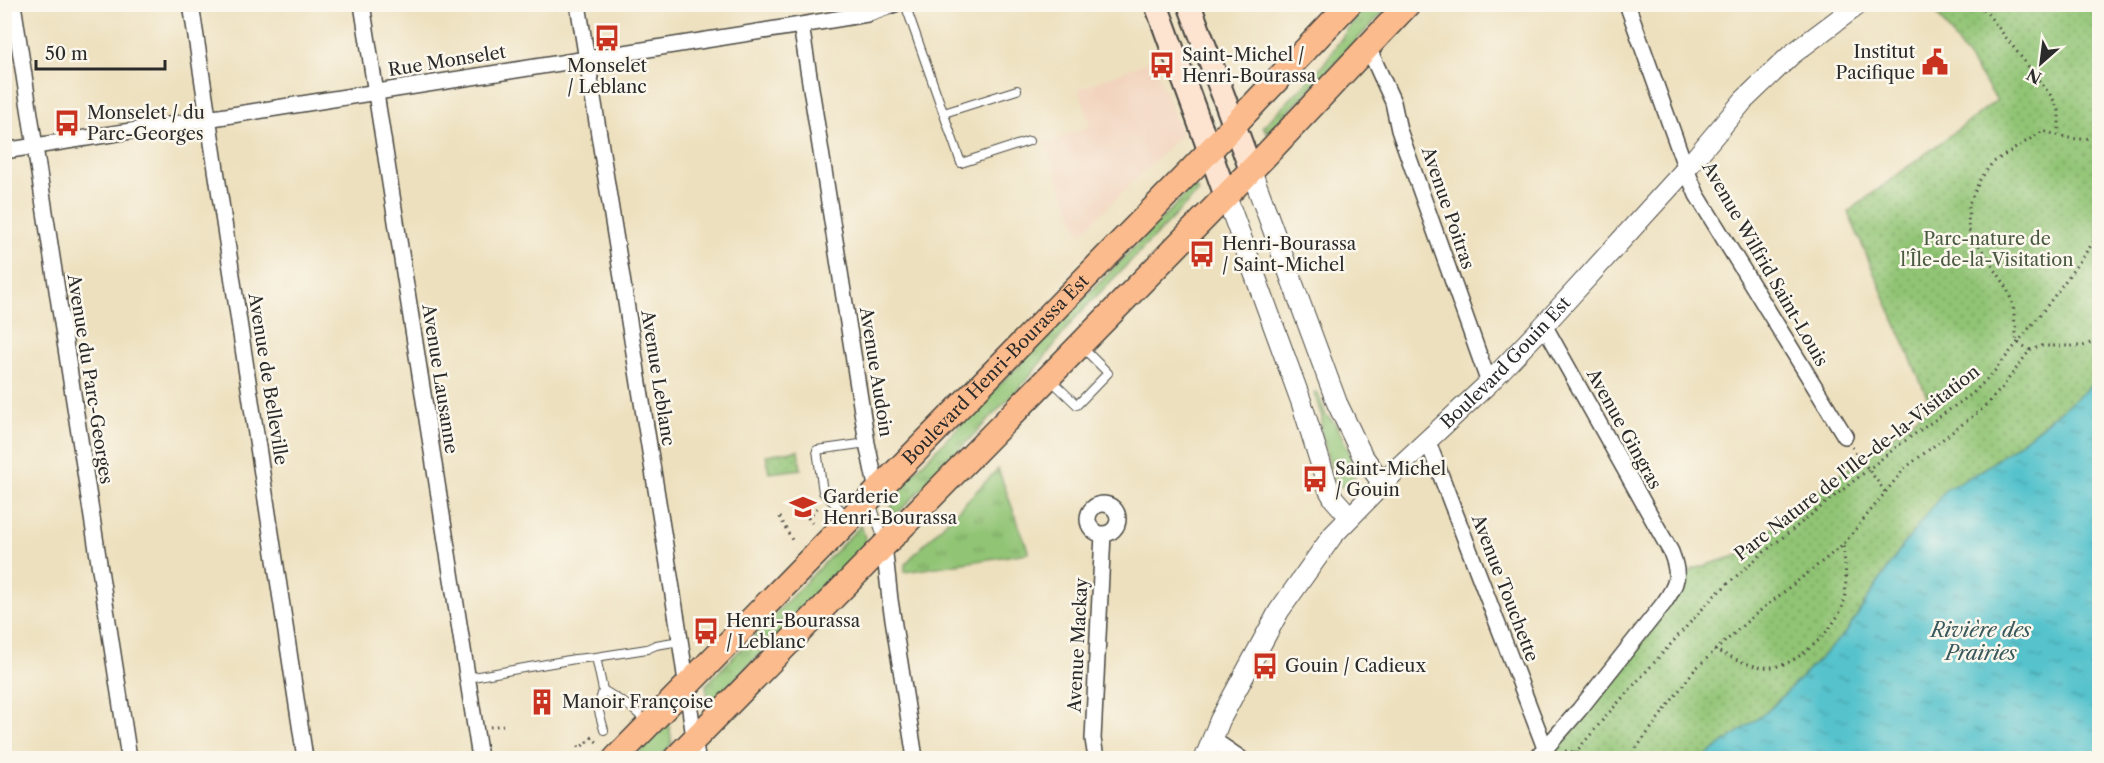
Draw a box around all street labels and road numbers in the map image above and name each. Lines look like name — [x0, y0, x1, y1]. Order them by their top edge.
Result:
street label: Rue Monselet — [387, 41, 508, 81]
street label: Avenue Poitras — [1416, 143, 1479, 272]
street label: Avenue Wilfrid Saint-Louis — [1697, 157, 1833, 370]
street label: Boulevard Henri-Bourassa Est — [898, 270, 1094, 469]
street label: Avenue du Parc-Georges — [62, 271, 117, 486]
street label: Avenue de Belleville — [243, 291, 292, 467]
street label: Boulevard Gouin Est — [1436, 292, 1576, 433]
street label: Avenue Lausanne — [417, 302, 463, 455]
street label: Avenue Audoin — [855, 305, 897, 438]
street label: Avenue Leblanc — [636, 308, 680, 447]
street label: Parc Nature de l'Ile-de-la-Visitation — [1730, 360, 1984, 566]
street label: Avenue Gingras — [1581, 364, 1666, 493]
street label: Avenue Touchette — [1466, 510, 1543, 665]
street label: Avenue Mackay — [1063, 576, 1093, 714]

